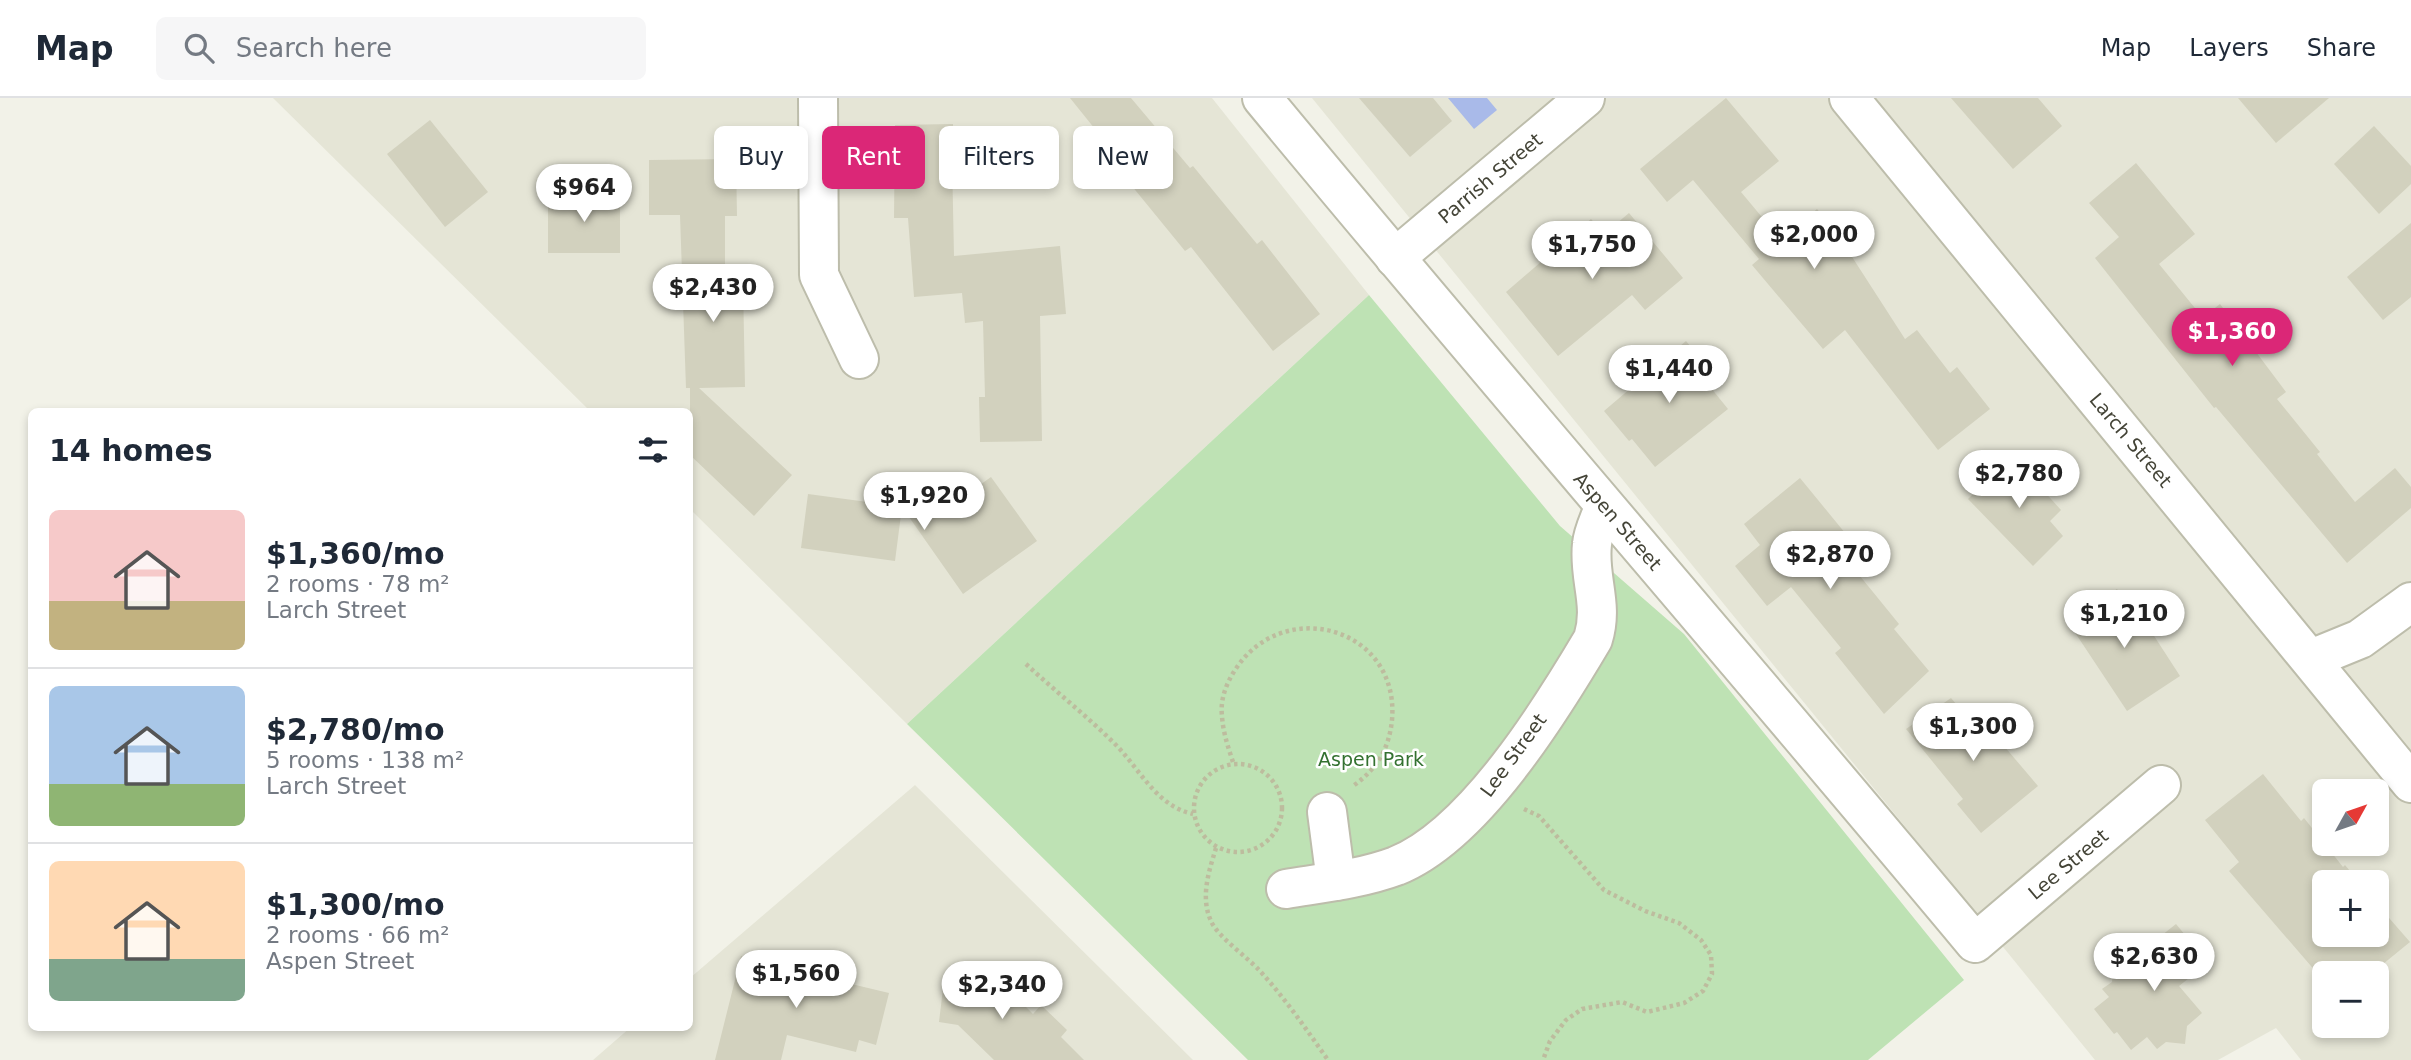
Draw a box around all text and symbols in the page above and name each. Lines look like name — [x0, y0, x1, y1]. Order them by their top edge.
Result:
search box — [156, 17, 646, 80]
text: Map — [35, 29, 114, 68]
icon: search — [180, 29, 218, 67]
text: Search here — [236, 33, 392, 63]
text: Map — [2101, 34, 2151, 62]
text: Layers — [2189, 34, 2269, 62]
text: Share — [2307, 34, 2376, 62]
chip: Buy — [714, 126, 808, 189]
chip: Rent — [822, 126, 925, 189]
chip: Filters — [939, 126, 1059, 189]
chip: New — [1073, 126, 1173, 189]
street label: Parrish Street — [1434, 128, 1546, 228]
pin: $964 — [543, 164, 625, 224]
text: $964 — [552, 174, 616, 200]
pin: $2,000 — [1757, 212, 1871, 271]
text: $2,000 — [1770, 221, 1858, 247]
pin: $1,750 — [1535, 222, 1649, 281]
text: $1,750 — [1548, 231, 1636, 257]
pin: $2,430 — [656, 264, 770, 324]
text: $2,430 — [669, 274, 757, 300]
pin: $1,360 — [2175, 308, 2289, 368]
text: $1,360 — [2188, 318, 2276, 344]
pin: $1,440 — [1612, 345, 1726, 405]
text: $1,440 — [1625, 355, 1713, 381]
street label: Larch Street — [2085, 389, 2177, 491]
icon: filters — [634, 431, 672, 469]
text: 14 homes — [49, 433, 213, 468]
pin: $2,780 — [1962, 450, 2076, 510]
text: $2,780 — [1975, 460, 2063, 486]
street label: Aspen Street — [1570, 468, 1666, 574]
pin: $1,920 — [867, 472, 981, 532]
text: $1,920 — [880, 482, 968, 508]
pin: $2,870 — [1773, 532, 1887, 591]
text: $1,360/mo — [266, 536, 445, 571]
icon: home — [105, 538, 189, 622]
text: $2,870 — [1786, 541, 1874, 567]
text: 2 rooms · 78 m² — [266, 571, 450, 597]
pin: $1,210 — [2067, 590, 2181, 650]
text: Larch Street — [266, 597, 406, 623]
text: $1,210 — [2080, 600, 2168, 626]
pin: $1,300 — [1916, 704, 2030, 763]
street label: Lee Street — [1475, 709, 1551, 801]
text: $2,780/mo — [266, 712, 445, 747]
text: $1,300 — [1929, 713, 2017, 739]
icon: home — [105, 714, 189, 798]
text: 5 rooms · 138 m² — [266, 747, 464, 773]
park label: Aspen Park — [1318, 748, 1424, 770]
text: Larch Street — [266, 773, 406, 799]
north arrow — [2312, 779, 2389, 856]
map controls — [2312, 779, 2389, 1038]
street label: Lee Street — [2024, 824, 2112, 904]
button: + — [2312, 870, 2389, 947]
text: $1,300/mo — [266, 887, 445, 922]
icon: home — [105, 889, 189, 973]
text: 2 rooms · 66 m² — [266, 922, 450, 948]
pin: $2,630 — [2097, 934, 2211, 993]
text: $2,630 — [2110, 943, 2198, 969]
text: Aspen Street — [266, 948, 414, 974]
pin: $1,560 — [739, 950, 853, 1010]
text: $1,560 — [752, 960, 840, 986]
button: − — [2312, 961, 2389, 1038]
pin: $2,340 — [945, 962, 1059, 1021]
text: $2,340 — [958, 971, 1046, 997]

